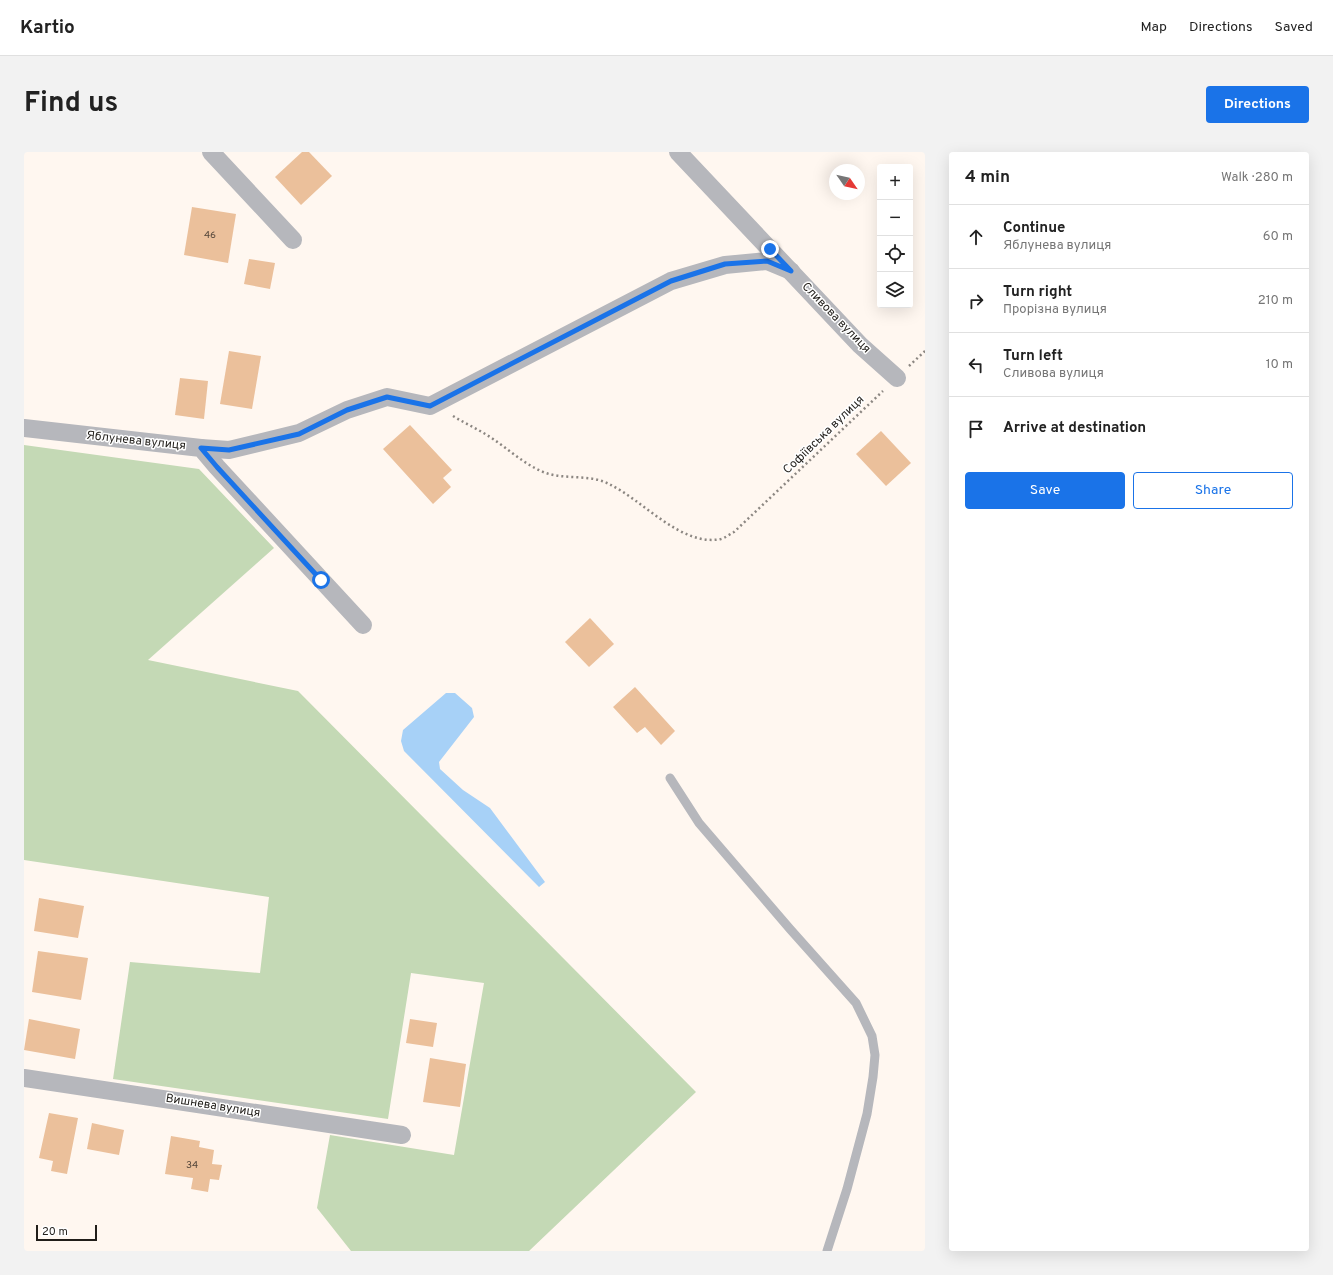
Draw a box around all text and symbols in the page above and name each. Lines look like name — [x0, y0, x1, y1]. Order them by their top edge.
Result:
text: Kartio — [20, 16, 75, 40]
text: Map — [1141, 19, 1167, 36]
text: Directions — [1189, 19, 1253, 36]
text: Saved — [1275, 19, 1313, 36]
text: Find us — [24, 86, 118, 122]
button: Directions — [1206, 86, 1309, 123]
north arrow — [829, 164, 865, 200]
map controls — [877, 164, 913, 308]
button: + — [877, 164, 913, 200]
text: 4 min — [965, 167, 1010, 189]
text: Walk · 280 m — [1221, 170, 1293, 186]
button: − — [877, 200, 913, 236]
text: Continue — [1003, 219, 1065, 238]
icon: ahead — [965, 226, 987, 248]
house number: 46 — [204, 229, 216, 242]
text: 60 m — [1263, 229, 1293, 245]
button: locate — [877, 236, 913, 272]
text: Яблунева вулиця — [1003, 238, 1111, 254]
route end — [761, 240, 779, 258]
button: layers — [877, 272, 913, 308]
street label: Сливова вулиця — [798, 279, 874, 357]
text: Turn right — [1003, 283, 1072, 302]
icon: right — [965, 290, 987, 312]
text: 210 m — [1258, 293, 1293, 309]
text: Прорізна вулиця — [1003, 302, 1107, 318]
text: Turn left — [1003, 347, 1063, 366]
icon: left — [965, 354, 987, 376]
text: 10 m — [1266, 357, 1293, 373]
text: Сливова вулиця — [1003, 366, 1104, 382]
street label: Софіївська вулиця — [780, 392, 868, 478]
icon: arrive — [965, 418, 987, 440]
text: Arrive at destination — [1003, 419, 1146, 438]
street label: Яблунева вулиця — [85, 428, 187, 454]
button: Save — [965, 472, 1125, 509]
button: Share — [1133, 472, 1293, 509]
route start — [312, 571, 330, 589]
street label: Вишнева вулиця — [165, 1091, 261, 1121]
house number: 34 — [186, 1159, 198, 1172]
scale bar — [36, 1223, 97, 1242]
text: 20 m — [42, 1225, 68, 1239]

